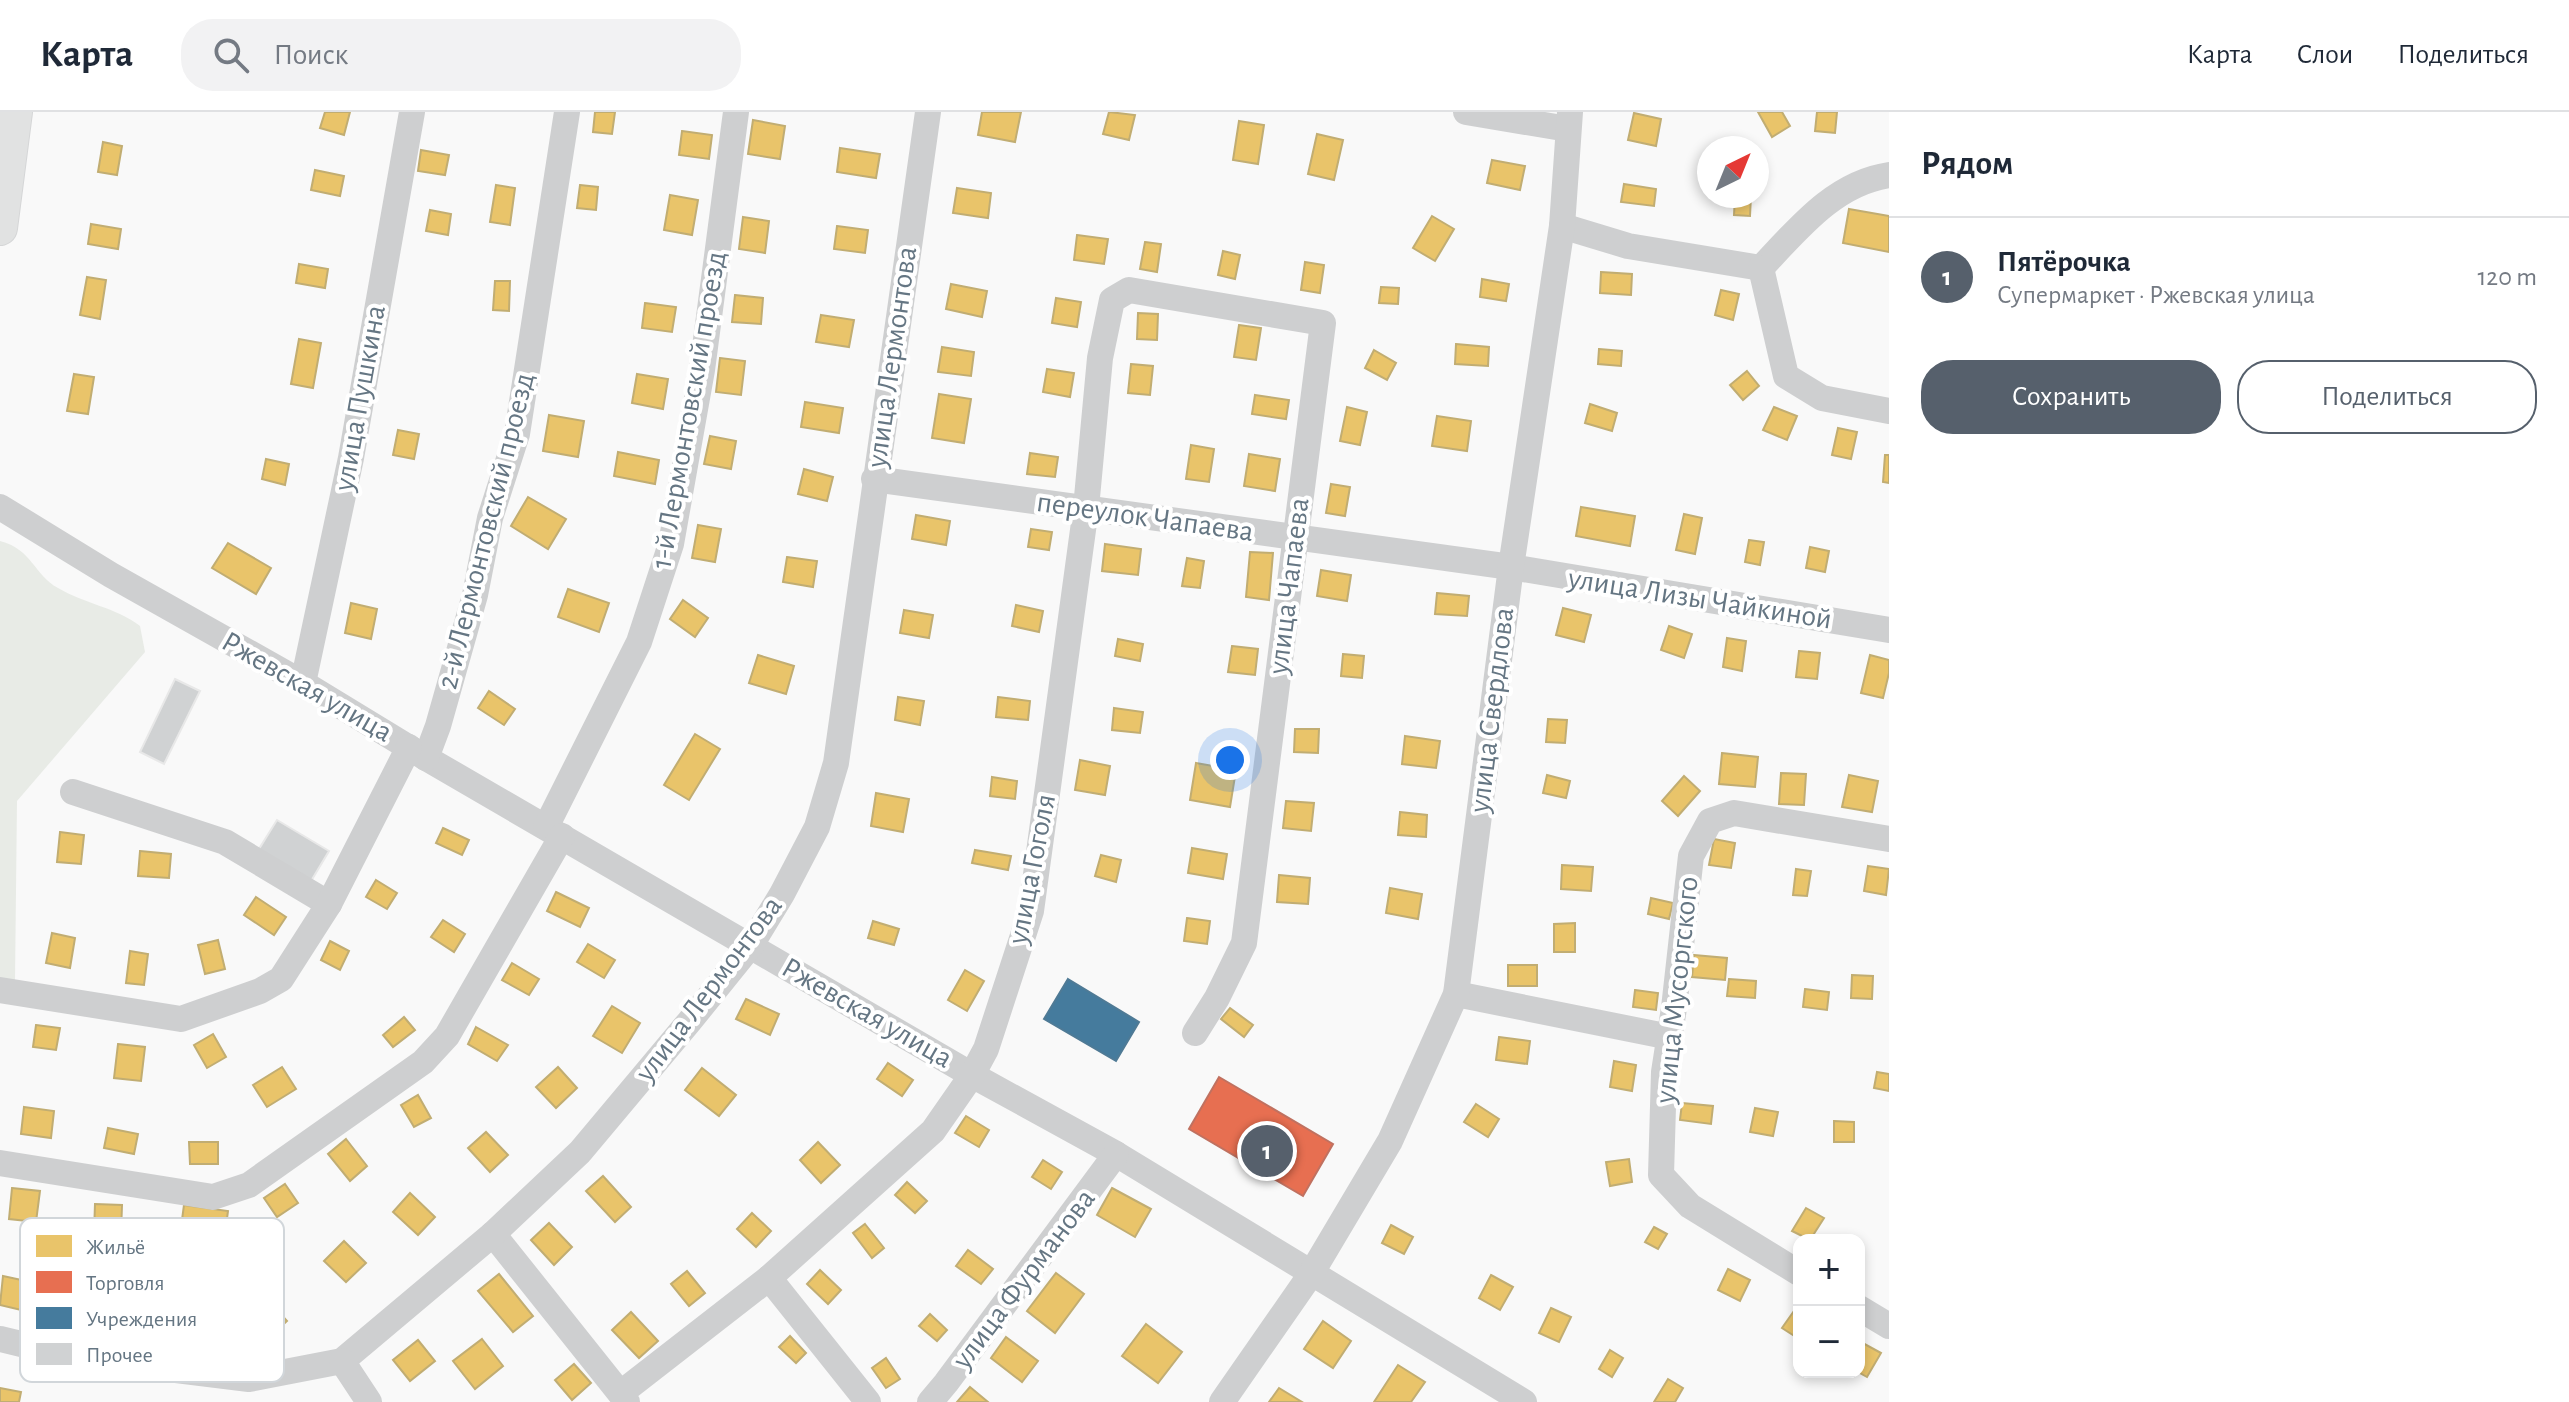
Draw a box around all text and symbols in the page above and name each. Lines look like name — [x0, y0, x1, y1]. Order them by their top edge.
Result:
search box — [181, 19, 741, 91]
icon: search — [209, 33, 253, 77]
text: Карта — [40, 36, 133, 74]
text: Поиск — [273, 40, 348, 70]
text: Карта — [2187, 41, 2253, 69]
text: Слои — [2297, 41, 2353, 69]
text: Поделиться — [2397, 41, 2529, 69]
north arrow — [1697, 136, 1769, 208]
text: Рядом — [1921, 147, 2013, 181]
street label: улица Лермонтова — [861, 244, 922, 471]
text: Пятёрочка — [1997, 247, 2131, 277]
street label: 1-й Лермонтовский проезд — [646, 249, 732, 571]
text: 1 — [1942, 264, 1952, 290]
text: 120 m — [2477, 264, 2537, 290]
text: Супермаркет · Ржевская улица — [1997, 282, 2315, 308]
street label: улица Пушкина — [329, 303, 391, 494]
button: Сохранить — [1921, 360, 2221, 434]
button: Поделиться — [2237, 360, 2537, 434]
street label: 2-й Лермонтовский проезд — [432, 370, 540, 692]
street label: переулок Чапаева — [1035, 487, 1255, 547]
street label: улица Чапаева — [1263, 496, 1315, 677]
street label: улица Лизы Чайкиной — [1565, 563, 1834, 635]
street label: улица Свердлова — [1464, 606, 1519, 815]
street label: Ржевская улица — [217, 626, 397, 748]
your location — [1210, 740, 1250, 780]
street label: улица Гоголя — [1003, 791, 1061, 948]
street label: улица Мусоргского — [1650, 875, 1704, 1106]
street label: улица Лермонтова — [629, 891, 788, 1088]
street label: Ржевская улица — [777, 952, 957, 1074]
pin: 1 — [1241, 1121, 1293, 1181]
street label: улица Фурманова — [946, 1184, 1101, 1375]
legend — [20, 1218, 284, 1382]
map controls — [1793, 1234, 1865, 1378]
button: + — [1793, 1234, 1865, 1306]
text: Жильё — [86, 1236, 145, 1258]
text: Торговля — [86, 1272, 165, 1294]
button: − — [1793, 1306, 1865, 1378]
text: Учреждения — [86, 1308, 197, 1330]
text: Прочее — [86, 1344, 153, 1366]

